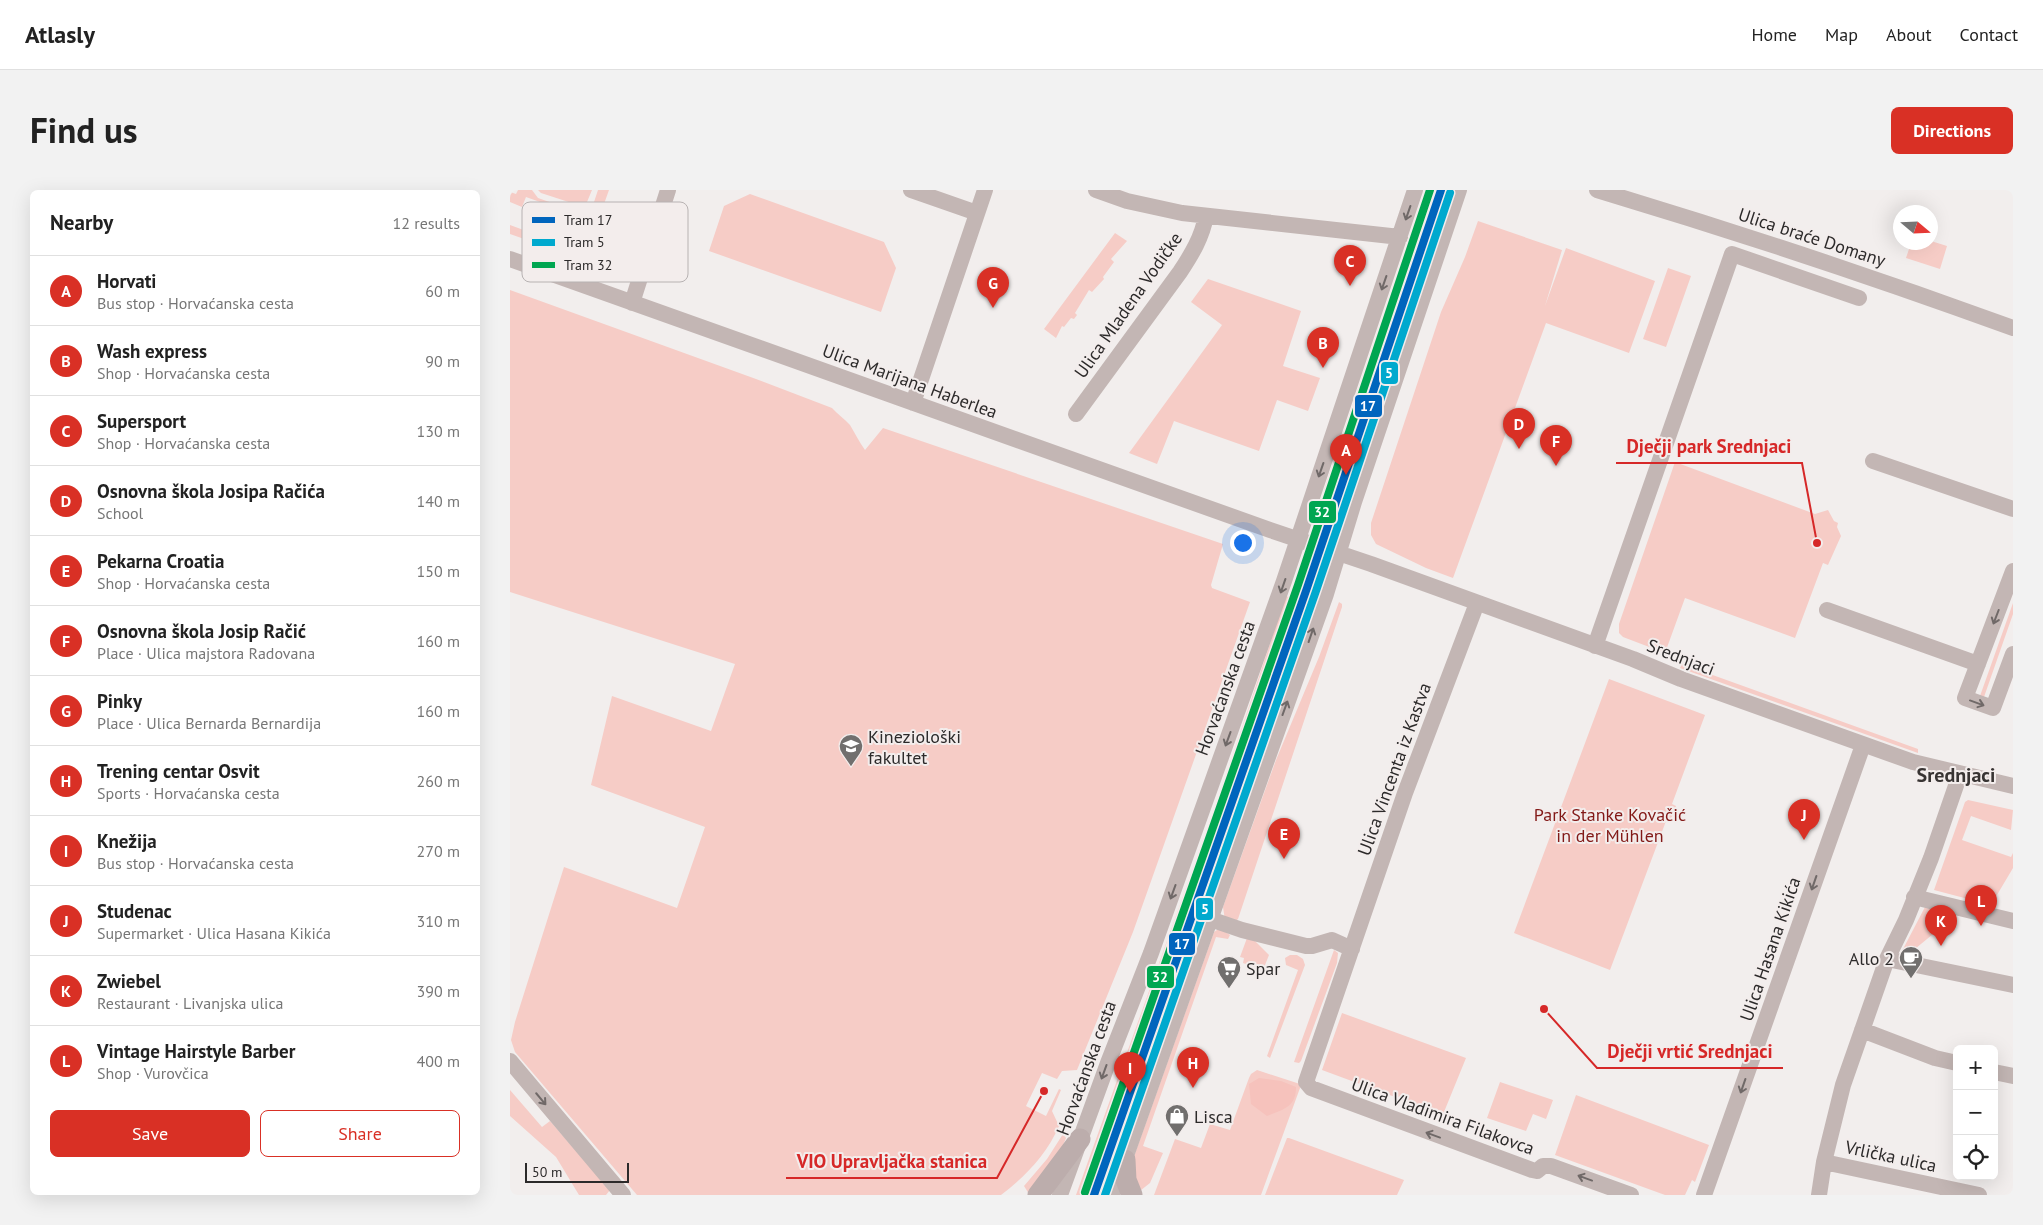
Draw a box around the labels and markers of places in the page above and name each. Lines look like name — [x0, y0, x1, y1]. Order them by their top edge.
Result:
pin: C — [1334, 245, 1366, 286]
pin: G — [977, 267, 1009, 308]
pin: B — [1307, 327, 1339, 368]
pin: D — [1503, 408, 1535, 449]
pin: F — [1540, 425, 1572, 466]
callout: Dječji park Srednjaci — [1616, 429, 1802, 463]
pin: A — [1330, 434, 1362, 475]
place label: Kineziološki fakultet — [868, 725, 961, 769]
school or university icon: Kineziološki fakultet — [838, 733, 864, 767]
pin: J — [1788, 799, 1820, 840]
pin: E — [1268, 818, 1300, 859]
pin: L — [1965, 885, 1997, 926]
pin: K — [1925, 905, 1957, 946]
cafe icon: Allo 2 — [1898, 945, 1924, 979]
place label: Allo 2 — [1849, 947, 1894, 970]
supermarket icon: Spar — [1216, 955, 1242, 989]
place label: Spar — [1246, 957, 1280, 980]
callout: Dječji vrtić Srednjaci — [1597, 1034, 1783, 1068]
pin: H — [1177, 1047, 1209, 1088]
pin: I — [1114, 1052, 1146, 1093]
shop icon: Lisca — [1164, 1103, 1190, 1137]
place label: Lisca — [1194, 1105, 1233, 1128]
callout: VIO Upravljačka stanica — [786, 1144, 997, 1178]

